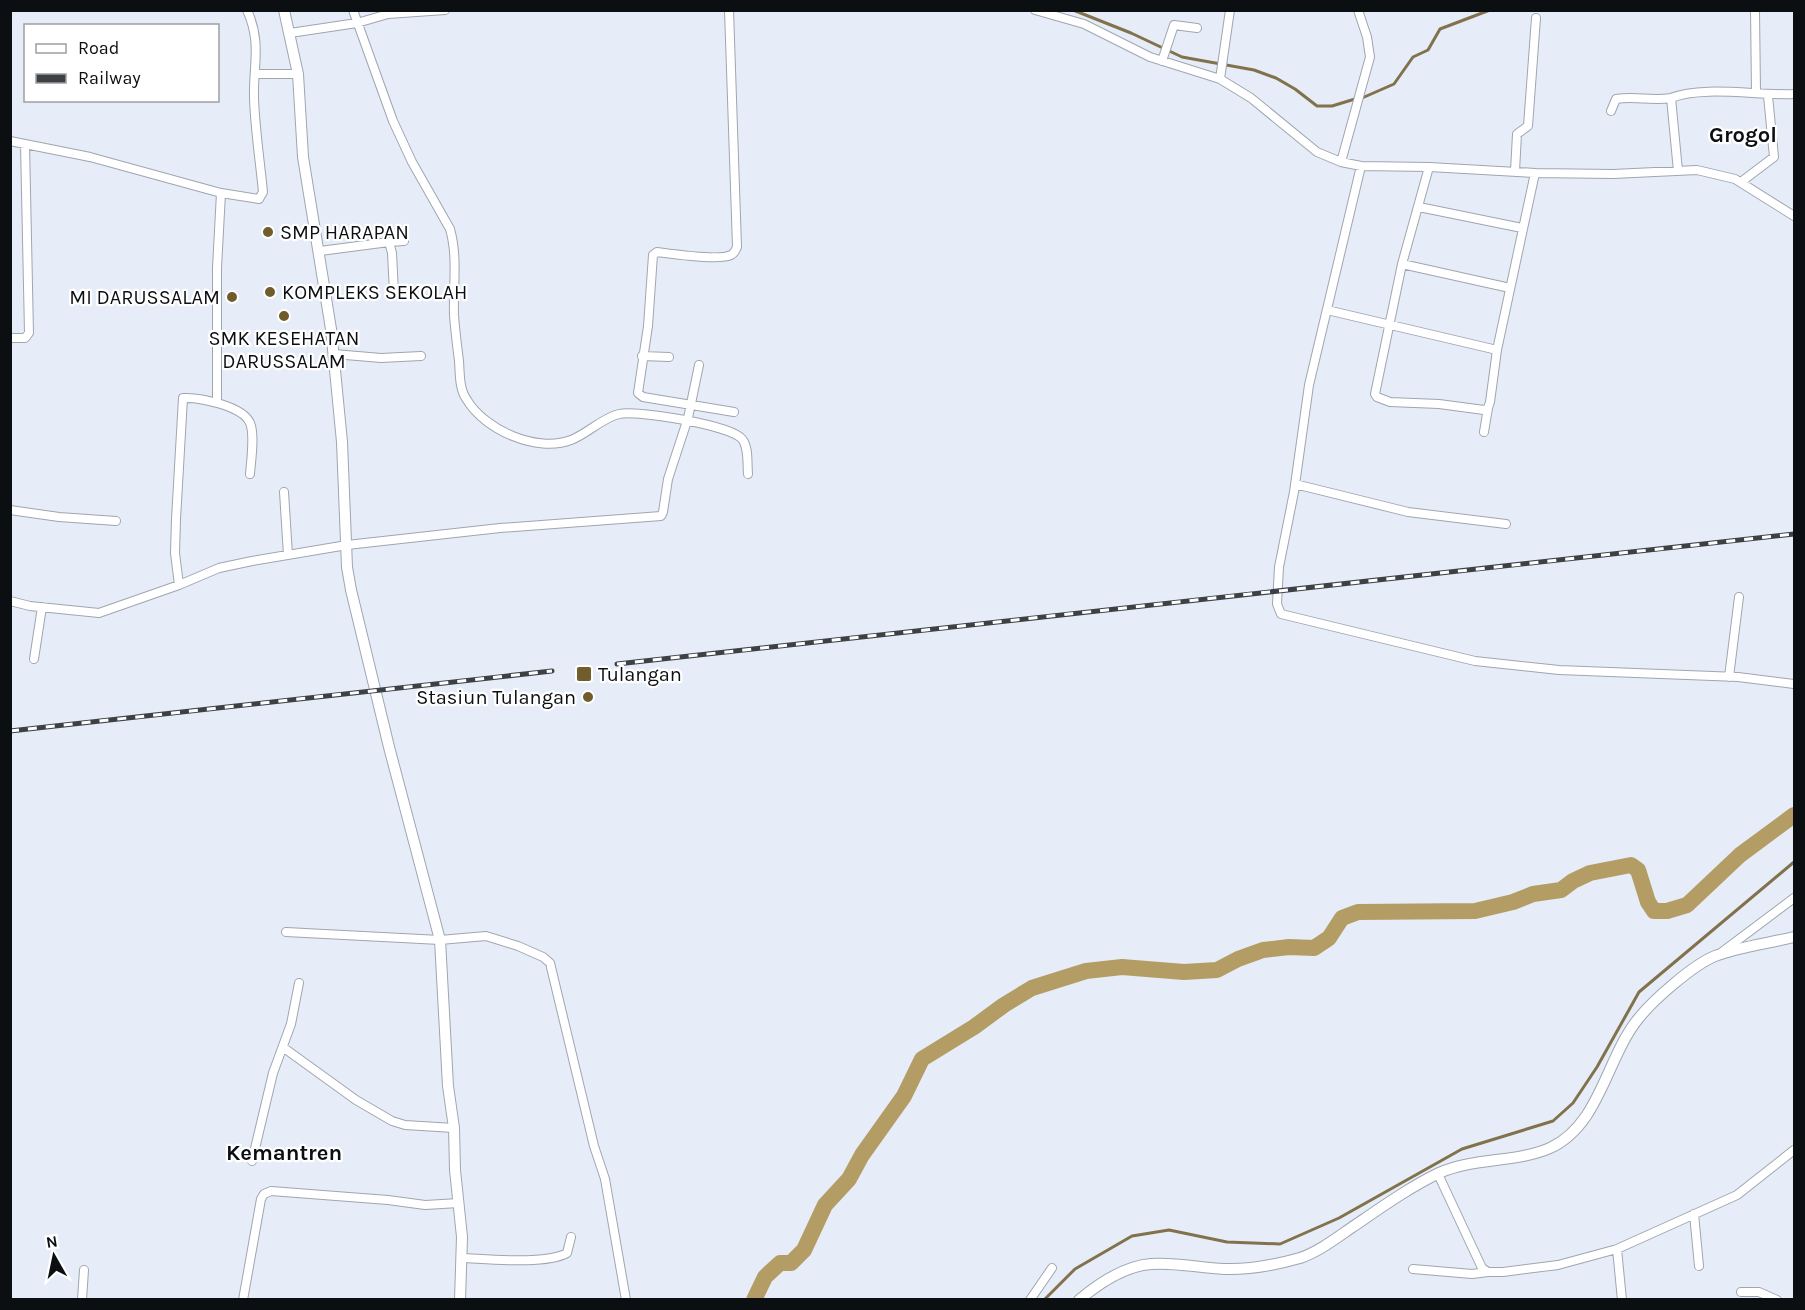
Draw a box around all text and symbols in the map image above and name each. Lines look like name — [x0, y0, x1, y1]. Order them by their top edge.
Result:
legend — [24, 24, 219, 102]
text: Road — [78, 37, 119, 59]
text: Railway — [78, 67, 141, 89]
district label: Grogol — [1709, 122, 1777, 148]
place label: SMP HARAPAN — [280, 221, 409, 244]
marker: SMP HARAPAN — [261, 225, 275, 239]
place label: KOMPLEKS SEKOLAH — [282, 281, 467, 304]
marker: KOMPLEKS SEKOLAH — [263, 285, 277, 299]
place label: MI DARUSSALAM — [69, 286, 220, 309]
marker: MI DARUSSALAM — [225, 290, 239, 304]
marker: SMK KESEHATAN DARUSSALAM — [277, 309, 291, 323]
place label: SMK KESEHATAN DARUSSALAM — [208, 327, 360, 373]
place label: Tulangan — [598, 663, 682, 686]
marker: Tulangan — [575, 665, 593, 683]
place label: Stasiun Tulangan — [416, 686, 576, 709]
marker: Stasiun Tulangan — [581, 690, 595, 704]
district label: Kemantren — [226, 1140, 342, 1166]
north arrow — [24, 1226, 84, 1286]
text: N — [45, 1231, 59, 1252]

